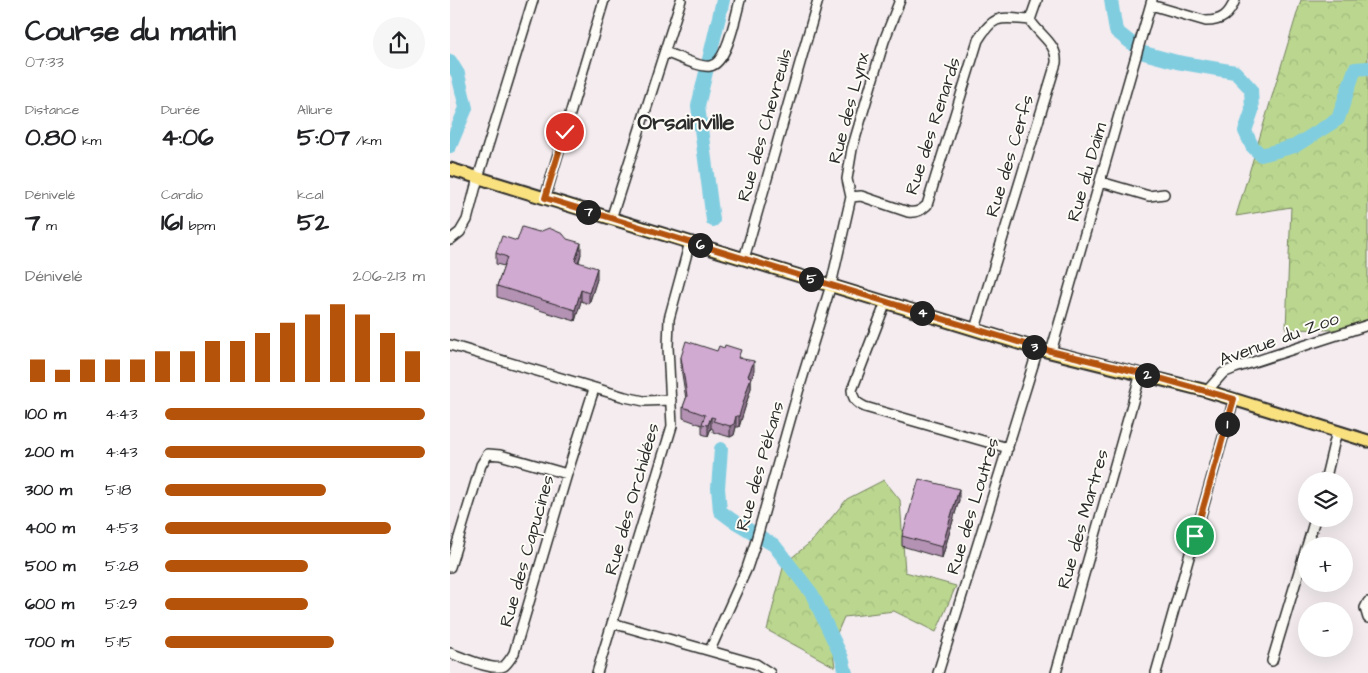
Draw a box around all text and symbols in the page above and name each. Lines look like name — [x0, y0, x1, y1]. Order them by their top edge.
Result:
text: Course du matin — [25, 12, 236, 51]
button: share — [373, 17, 425, 69]
street label: Rue des Chevreuils — [731, 45, 799, 205]
street label: Rue des Lynx — [822, 49, 877, 167]
text: 07:33 — [25, 51, 64, 73]
street label: Rue des Renards — [899, 54, 967, 198]
street label: Rue des Cerfs — [980, 92, 1040, 220]
text: Distance — [25, 100, 79, 120]
text: Durée — [161, 100, 200, 120]
text: Allure — [297, 100, 333, 120]
district label: Orsainville — [637, 107, 735, 138]
pin — [544, 111, 586, 153]
icon: check — [551, 118, 579, 146]
text: 0.80 — [25, 120, 76, 155]
text: 4:06 — [161, 120, 214, 155]
text: 5:07 — [297, 120, 350, 155]
street label: Rue du Daim — [1061, 120, 1113, 224]
text: km — [76, 131, 101, 151]
text: /km — [350, 131, 382, 151]
text: Dénivelé — [25, 185, 75, 205]
text: Cardio — [161, 185, 203, 205]
text: kcal — [297, 185, 324, 205]
pin: 7 — [576, 200, 600, 224]
text: 7 — [584, 202, 593, 222]
text: 7 — [25, 205, 40, 240]
text: 161 — [161, 205, 183, 240]
text: 52 — [297, 205, 329, 240]
text: m — [40, 216, 57, 236]
text: bpm — [183, 216, 215, 236]
pin: 6 — [688, 232, 712, 258]
text: 6 — [696, 235, 705, 255]
text: Dénivelé — [25, 265, 83, 287]
text: 206–213 m — [353, 265, 425, 287]
pin: 5 — [798, 266, 824, 292]
text: 5 — [807, 269, 816, 289]
pin: 4 — [910, 300, 934, 326]
text: 4 — [918, 303, 927, 323]
street label: Avenue du Zoo — [1216, 306, 1342, 372]
pin: 3 — [1022, 334, 1046, 360]
text: 3 — [1031, 337, 1038, 357]
pin: 2 — [1134, 362, 1160, 388]
text: 2 — [1143, 365, 1152, 385]
street label: Rue des Pékans — [730, 398, 790, 534]
text: 100 m — [25, 403, 66, 425]
text: 4:43 — [105, 403, 138, 425]
pin: 1 — [1214, 412, 1240, 436]
text: 1 — [1227, 414, 1228, 434]
street label: Rue des Orchidées — [598, 420, 666, 578]
street label: Rue des Loutres — [940, 435, 1006, 577]
text: 200 m — [25, 441, 73, 463]
text: 4:43 — [105, 441, 138, 463]
street label: Rue des Martres — [1051, 446, 1115, 592]
street label: Rue des Capucines — [493, 472, 561, 630]
map controls — [1298, 472, 1353, 657]
button: layers — [1298, 472, 1353, 527]
text: 300 m — [25, 479, 72, 501]
text: 5:18 — [105, 479, 131, 501]
pin — [1174, 515, 1216, 557]
text: 400 m — [25, 517, 75, 539]
text: 4:53 — [105, 517, 138, 539]
icon: arrive — [1181, 522, 1209, 550]
button: + — [1298, 537, 1353, 592]
text: 500 m — [25, 555, 75, 577]
text: 5:28 — [105, 555, 139, 577]
text: 600 m — [25, 593, 74, 615]
text: 5:29 — [105, 593, 137, 615]
button: − — [1298, 602, 1353, 657]
text: 700 m — [25, 631, 74, 653]
text: 5:15 — [105, 631, 132, 653]

